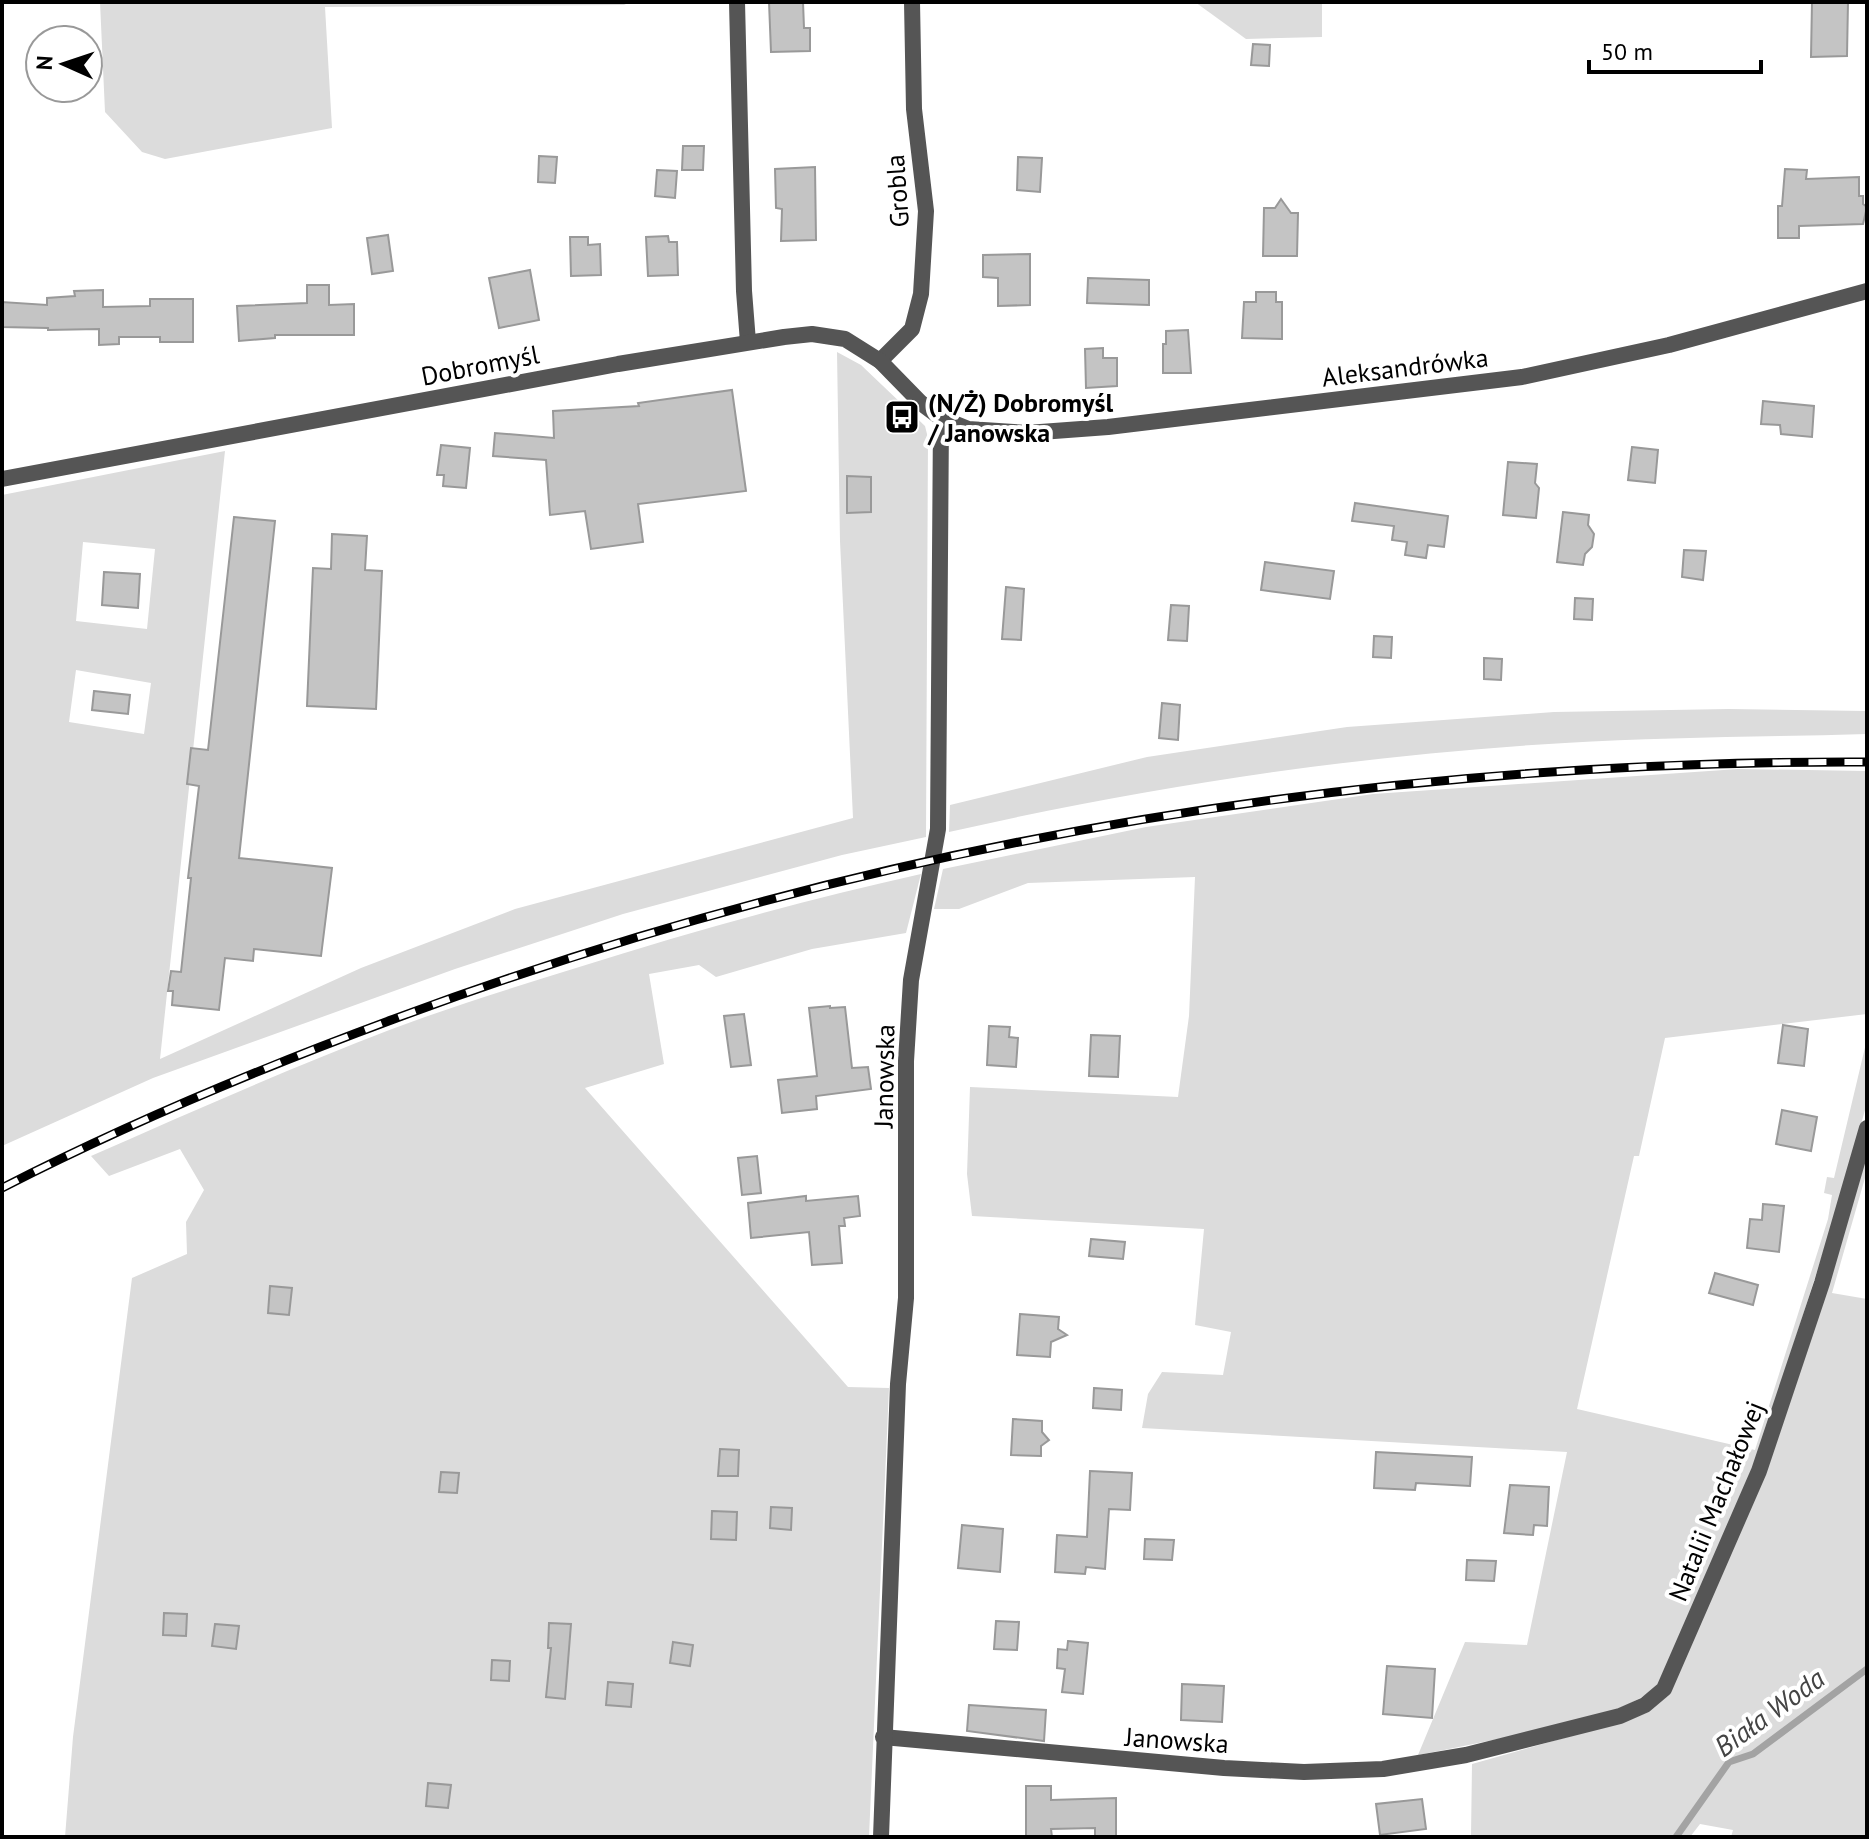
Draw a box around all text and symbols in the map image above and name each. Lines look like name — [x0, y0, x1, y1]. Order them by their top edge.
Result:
north arrow — [24, 24, 104, 104]
scale bar — [1589, 24, 1761, 74]
text: 50 m — [1601, 36, 1653, 67]
text: N — [30, 55, 58, 71]
street label: Grobla — [878, 153, 916, 229]
street label: Dobromyśl — [418, 337, 542, 393]
street label: Aleksandrówka — [1320, 340, 1490, 394]
place label: (N/Ż) Dobromyśl / Janowska — [927, 386, 1113, 449]
bus stop icon: (N/Ż) Dobromyśl / Janowska — [883, 398, 921, 436]
street label: Janowska — [867, 1024, 901, 1129]
street label: Natalii Machałowej — [1661, 1396, 1771, 1606]
water label: Biała Woda — [1706, 1659, 1832, 1765]
street label: Janowska — [1123, 1720, 1230, 1760]

